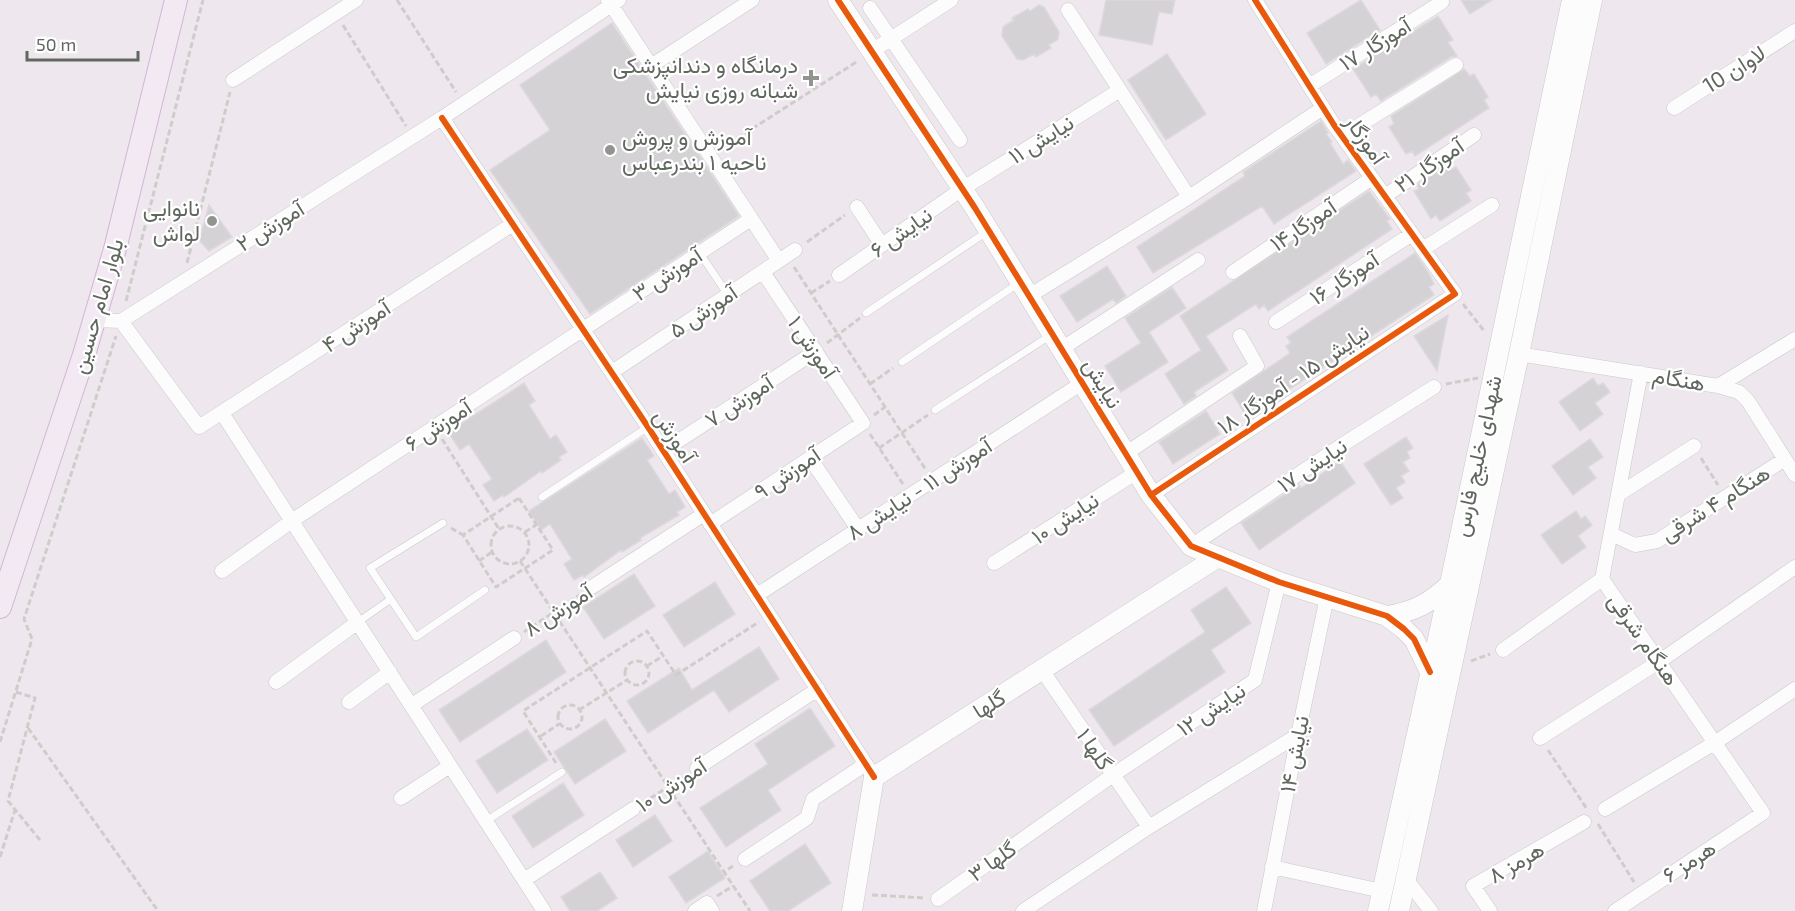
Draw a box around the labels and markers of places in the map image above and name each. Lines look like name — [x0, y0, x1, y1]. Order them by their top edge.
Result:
place label: درمانگاه و دندانپزشکی شبانه روزی نیایش — [613, 51, 798, 104]
marker: درمانگاه و دندانپزشکی شبانه روزی نیایش — [802, 69, 820, 87]
place label: آموزش و پروش ناحیه ۱ بندرعباس — [622, 123, 767, 176]
marker: آموزش و پروش ناحیه ۱ بندرعباس — [603, 143, 617, 157]
place label: نانوایی لواش — [143, 194, 200, 247]
marker: نانوایی لواش — [205, 214, 219, 228]

